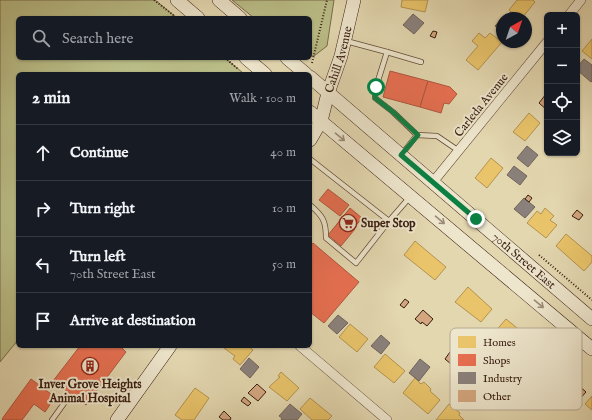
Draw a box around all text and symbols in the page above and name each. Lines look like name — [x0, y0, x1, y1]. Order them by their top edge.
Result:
north arrow — [496, 12, 532, 48]
map controls — [544, 12, 580, 156]
button: + — [544, 12, 580, 48]
search box — [16, 16, 312, 60]
street label: Cahill Avenue — [322, 24, 356, 95]
icon: search — [30, 27, 52, 49]
text: Search here — [62, 29, 133, 48]
button: − — [544, 48, 580, 84]
street label: Carleda Avenue — [451, 70, 512, 140]
route start — [367, 78, 385, 96]
button: locate — [544, 84, 580, 120]
text: 2 min — [32, 88, 70, 109]
text: Walk · 100 m — [229, 90, 296, 107]
button: layers — [544, 120, 580, 156]
one-way arrow — [335, 132, 345, 141]
icon: ahead — [32, 142, 54, 164]
text: Continue — [70, 143, 128, 162]
text: 40 m — [270, 144, 296, 161]
icon: right — [32, 198, 54, 220]
text: Turn right — [70, 199, 135, 218]
text: 10 m — [272, 200, 296, 217]
route end — [467, 210, 485, 228]
supermarket icon: Super Stop — [338, 213, 358, 233]
place label: Super Stop — [361, 216, 416, 232]
one-way arrow — [434, 216, 445, 225]
street label: 70th Street East — [489, 230, 559, 292]
text: Turn left — [70, 247, 126, 266]
icon: left — [32, 254, 54, 276]
text: 50 m — [272, 256, 296, 273]
text: 70th Street East — [70, 266, 155, 283]
one-way arrow — [534, 299, 544, 308]
icon: arrive — [32, 310, 54, 332]
text: Arrive at destination — [70, 311, 196, 330]
legend — [450, 328, 582, 410]
text: Homes — [483, 336, 516, 350]
text: Shops — [483, 354, 510, 368]
building icon: Inver Grove Heights Animal Hospital — [80, 356, 100, 376]
text: Industry — [483, 372, 523, 386]
place label: Inver Grove Heights Animal Hospital — [39, 377, 142, 407]
text: Other — [483, 390, 511, 404]

